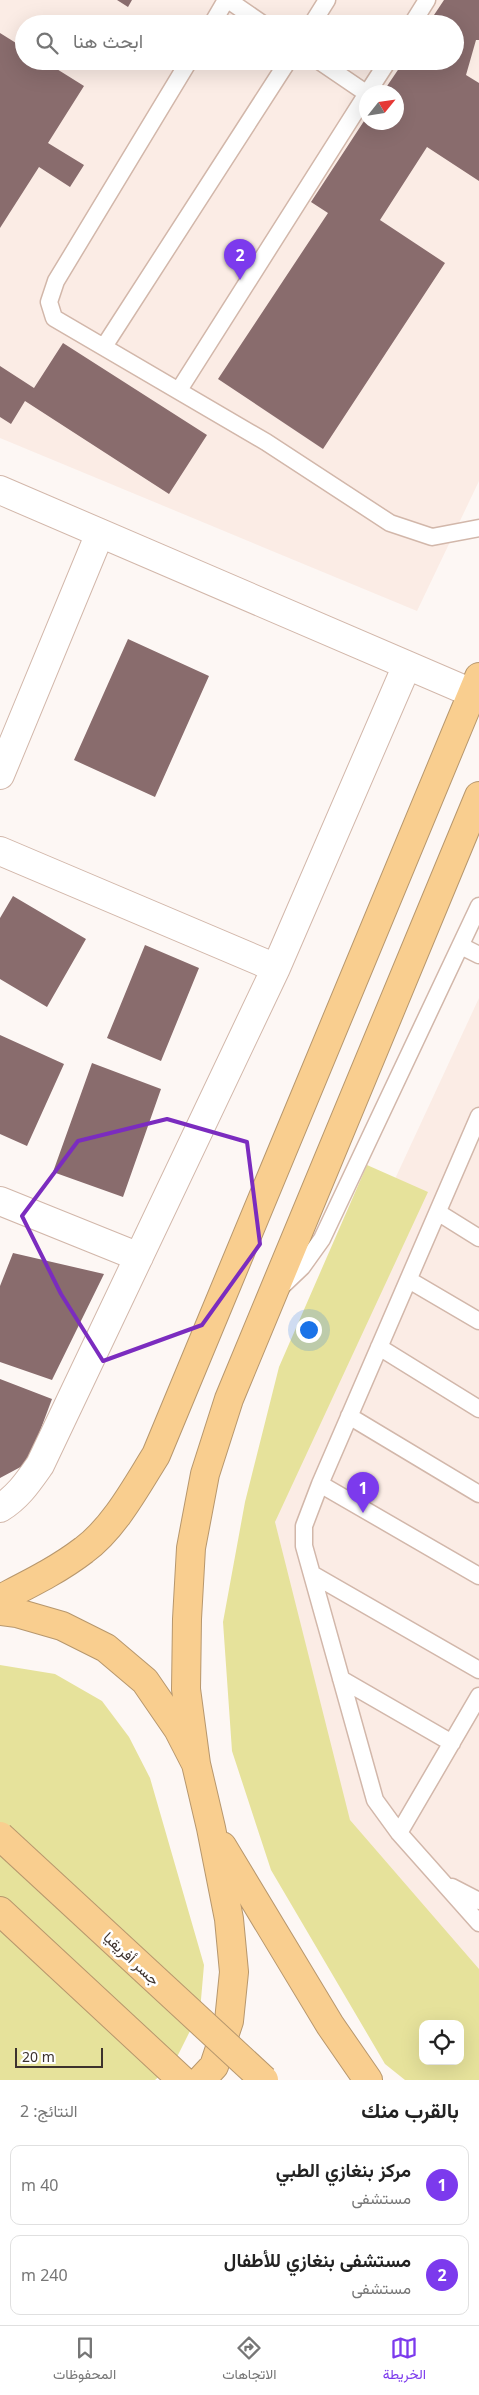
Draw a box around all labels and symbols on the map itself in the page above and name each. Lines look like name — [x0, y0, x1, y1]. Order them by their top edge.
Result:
north arrow — [359, 85, 404, 130]
pin: 2 — [224, 239, 256, 280]
your location — [296, 1317, 322, 1343]
pin: 1 — [347, 1472, 379, 1513]
street label: جسر أفريقيا — [100, 1927, 164, 1989]
scale bar — [15, 2045, 102, 2068]

